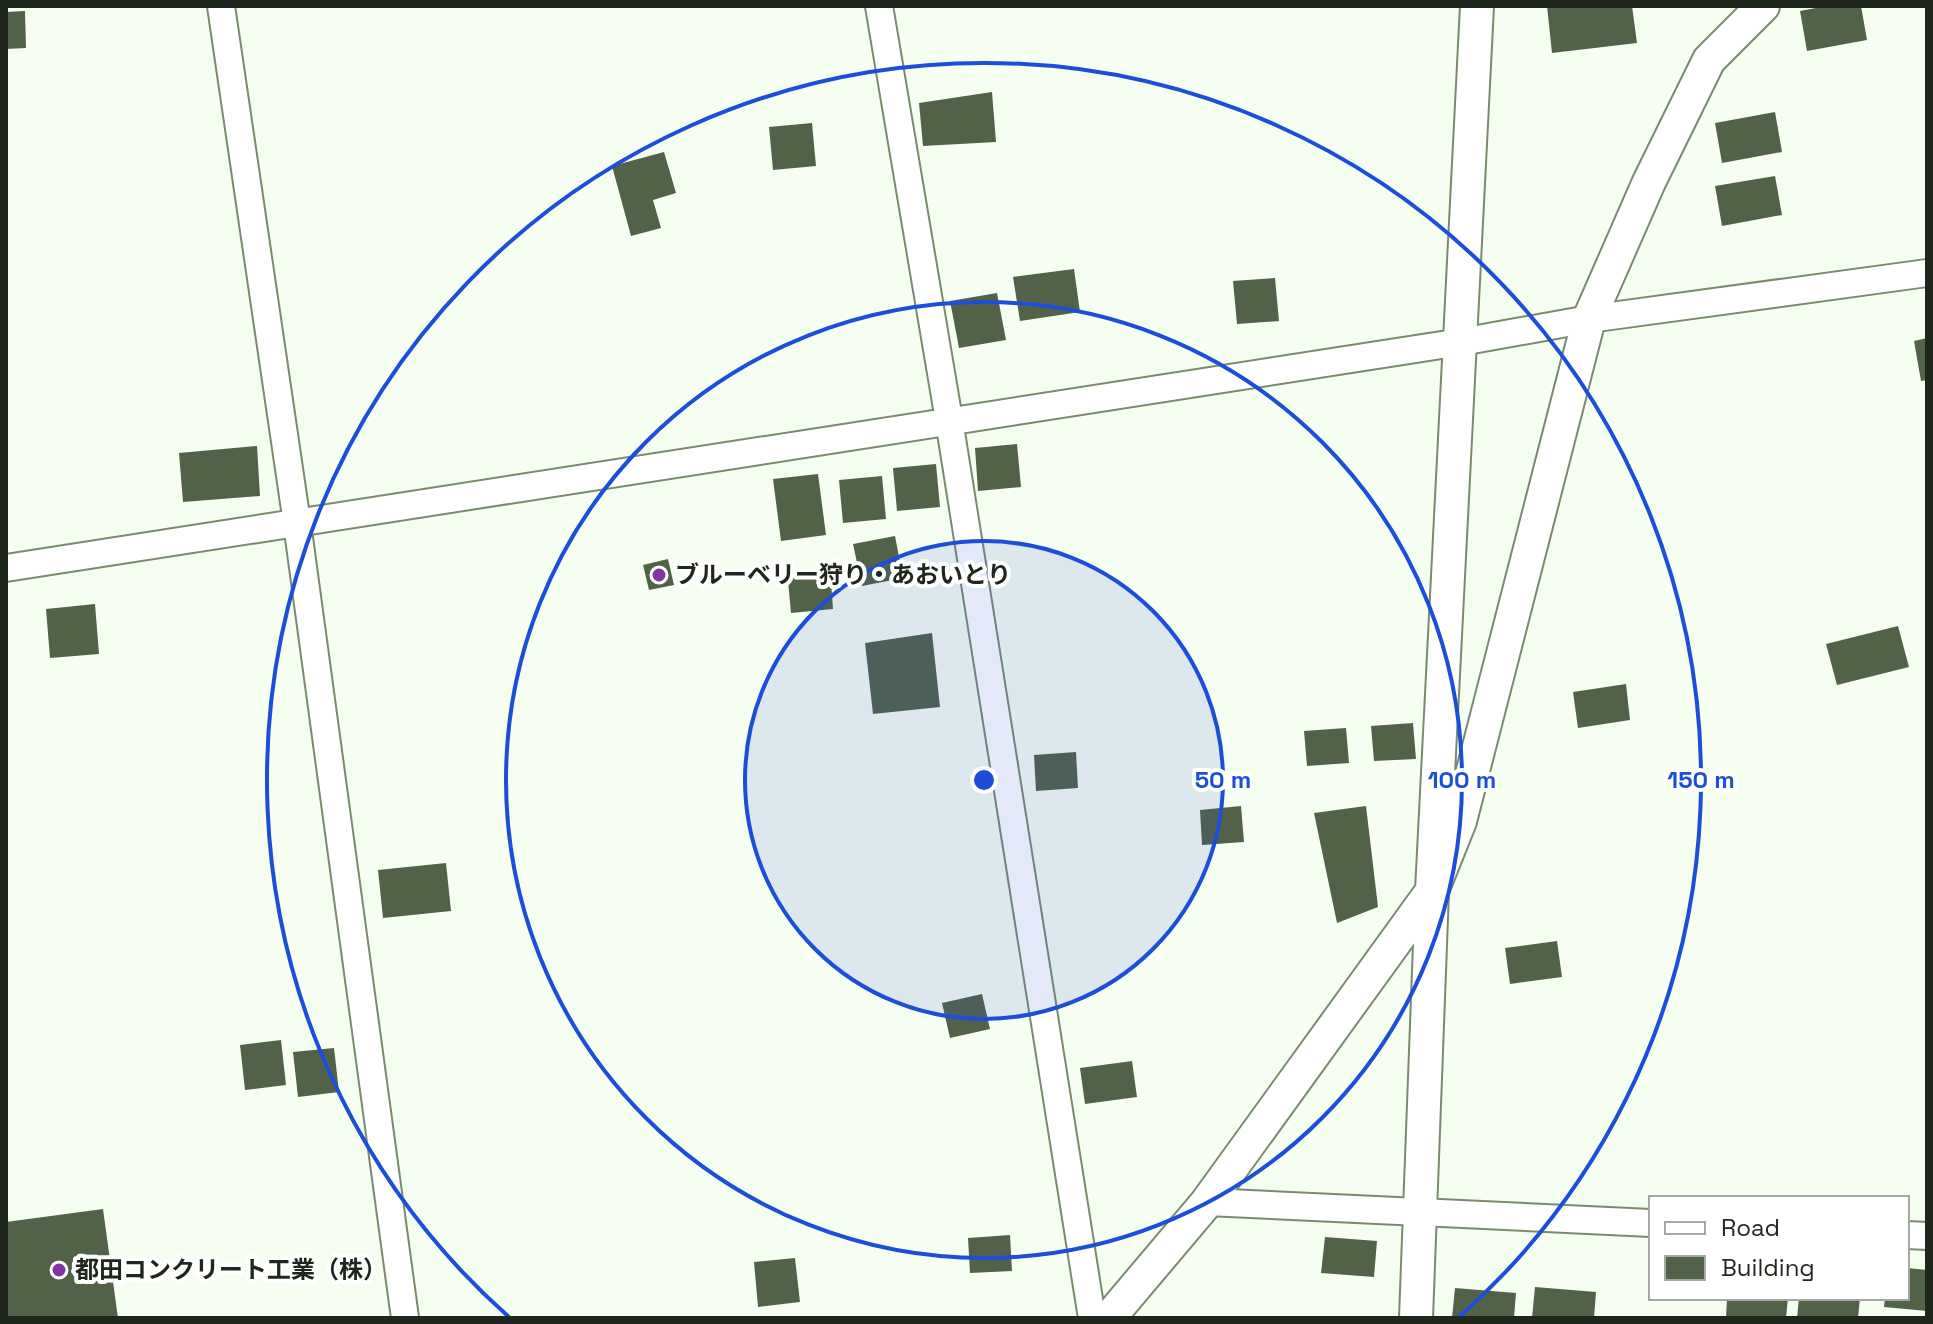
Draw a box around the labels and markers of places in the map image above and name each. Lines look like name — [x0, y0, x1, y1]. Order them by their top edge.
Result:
place label: ブルーベリー狩り・あおいとり — [675, 559, 1011, 590]
marker: ブルーベリー狩り・あおいとり — [650, 566, 668, 584]
centre of rings — [970, 766, 998, 794]
place label: 都田コンクリート工業（株） — [75, 1254, 387, 1285]
marker: 都田コンクリート工業（株） — [50, 1261, 68, 1279]

